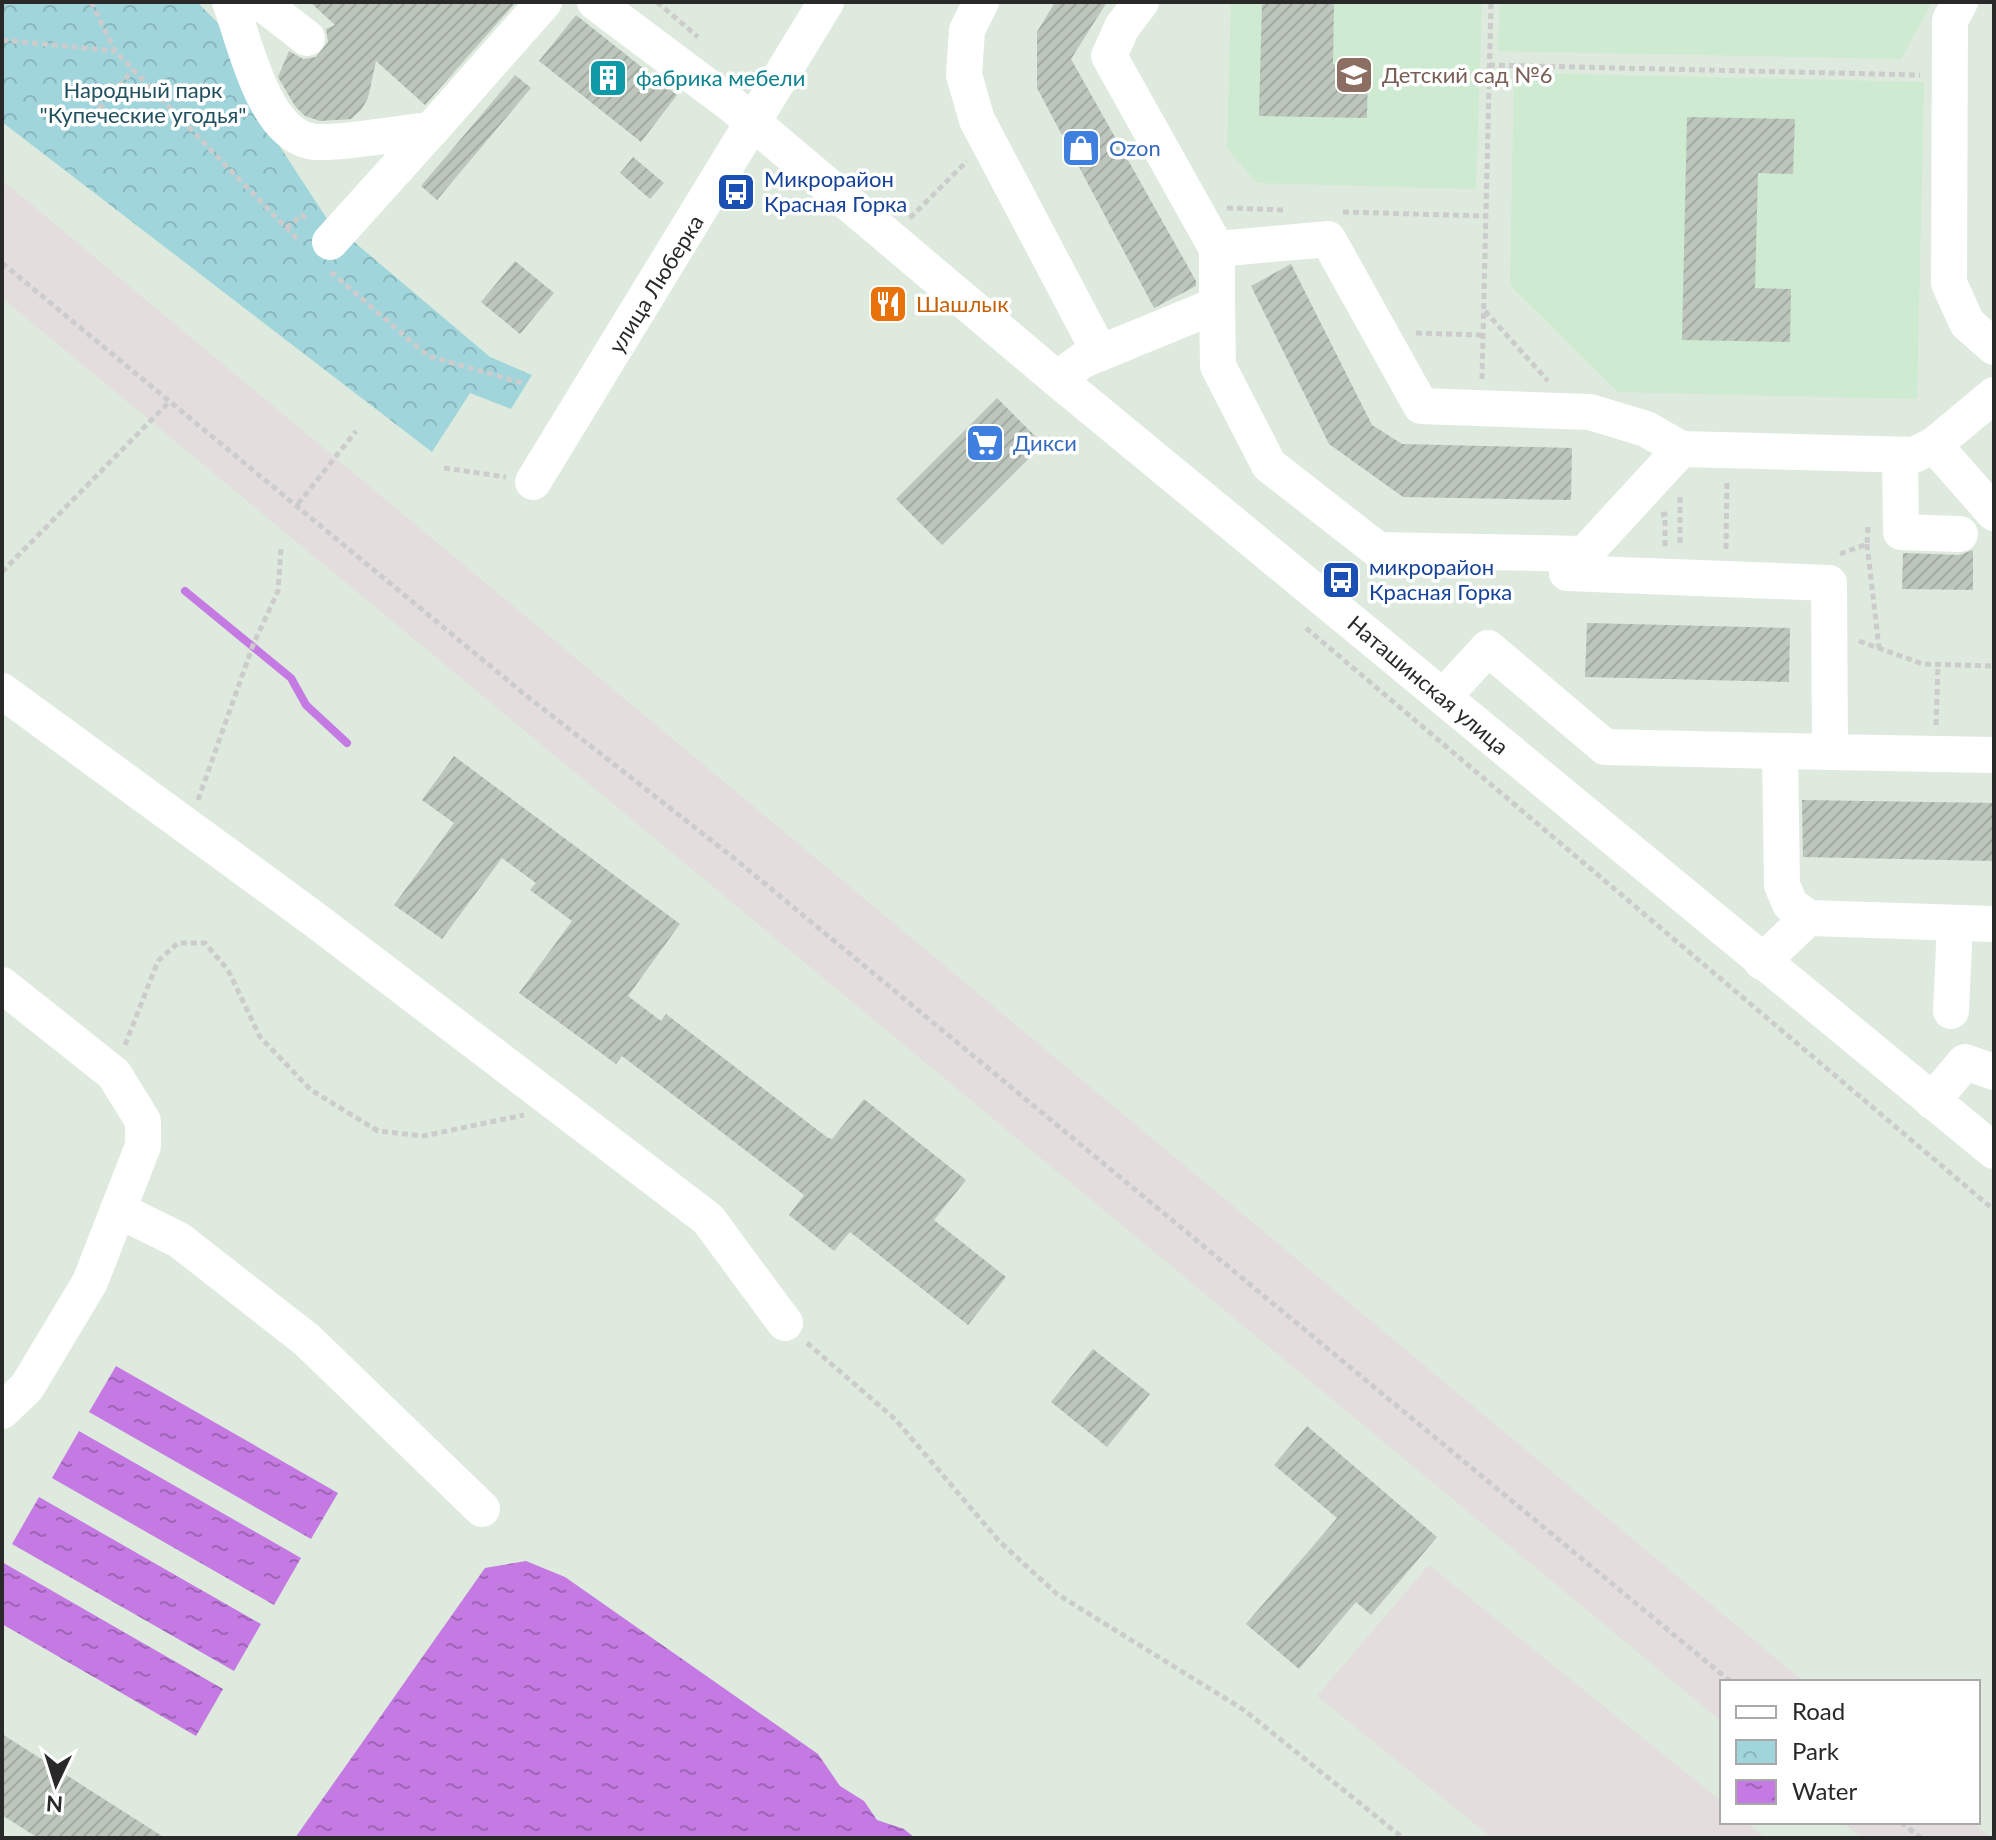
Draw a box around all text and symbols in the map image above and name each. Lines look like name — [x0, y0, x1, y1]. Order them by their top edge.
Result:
school or university icon: Детский сад №6 — [1333, 54, 1375, 96]
building icon: фабрика мебели — [587, 57, 629, 99]
place label: Детский сад №6 — [1382, 61, 1553, 88]
place label: фабрика мебели — [636, 64, 805, 91]
park label: Народный парк "Купеческие угодья" — [40, 76, 246, 128]
shop icon: Ozon — [1060, 127, 1102, 169]
place label: Ozon — [1109, 134, 1161, 161]
place label: Микрорайон Красная Горка — [764, 165, 907, 217]
bus stop icon: Микрорайон Красная Горка — [715, 171, 757, 213]
street label: улица Люберка — [602, 210, 709, 358]
restaurant icon: Шашлык — [867, 283, 909, 325]
place label: Шашлык — [916, 290, 1009, 317]
supermarket icon: Дикси — [964, 422, 1006, 464]
place label: Дикси — [1013, 429, 1077, 456]
place label: микрорайон Красная Горка — [1369, 553, 1512, 605]
bus stop icon: микрорайон Красная Горка — [1320, 559, 1362, 601]
street label: Наташинская улица — [1342, 609, 1514, 760]
legend — [1720, 1680, 1980, 1824]
text: Road — [1792, 1696, 1845, 1725]
text: Park — [1792, 1736, 1840, 1765]
north arrow — [16, 1744, 96, 1824]
text: Water — [1792, 1776, 1857, 1805]
text: N — [45, 1790, 64, 1819]

